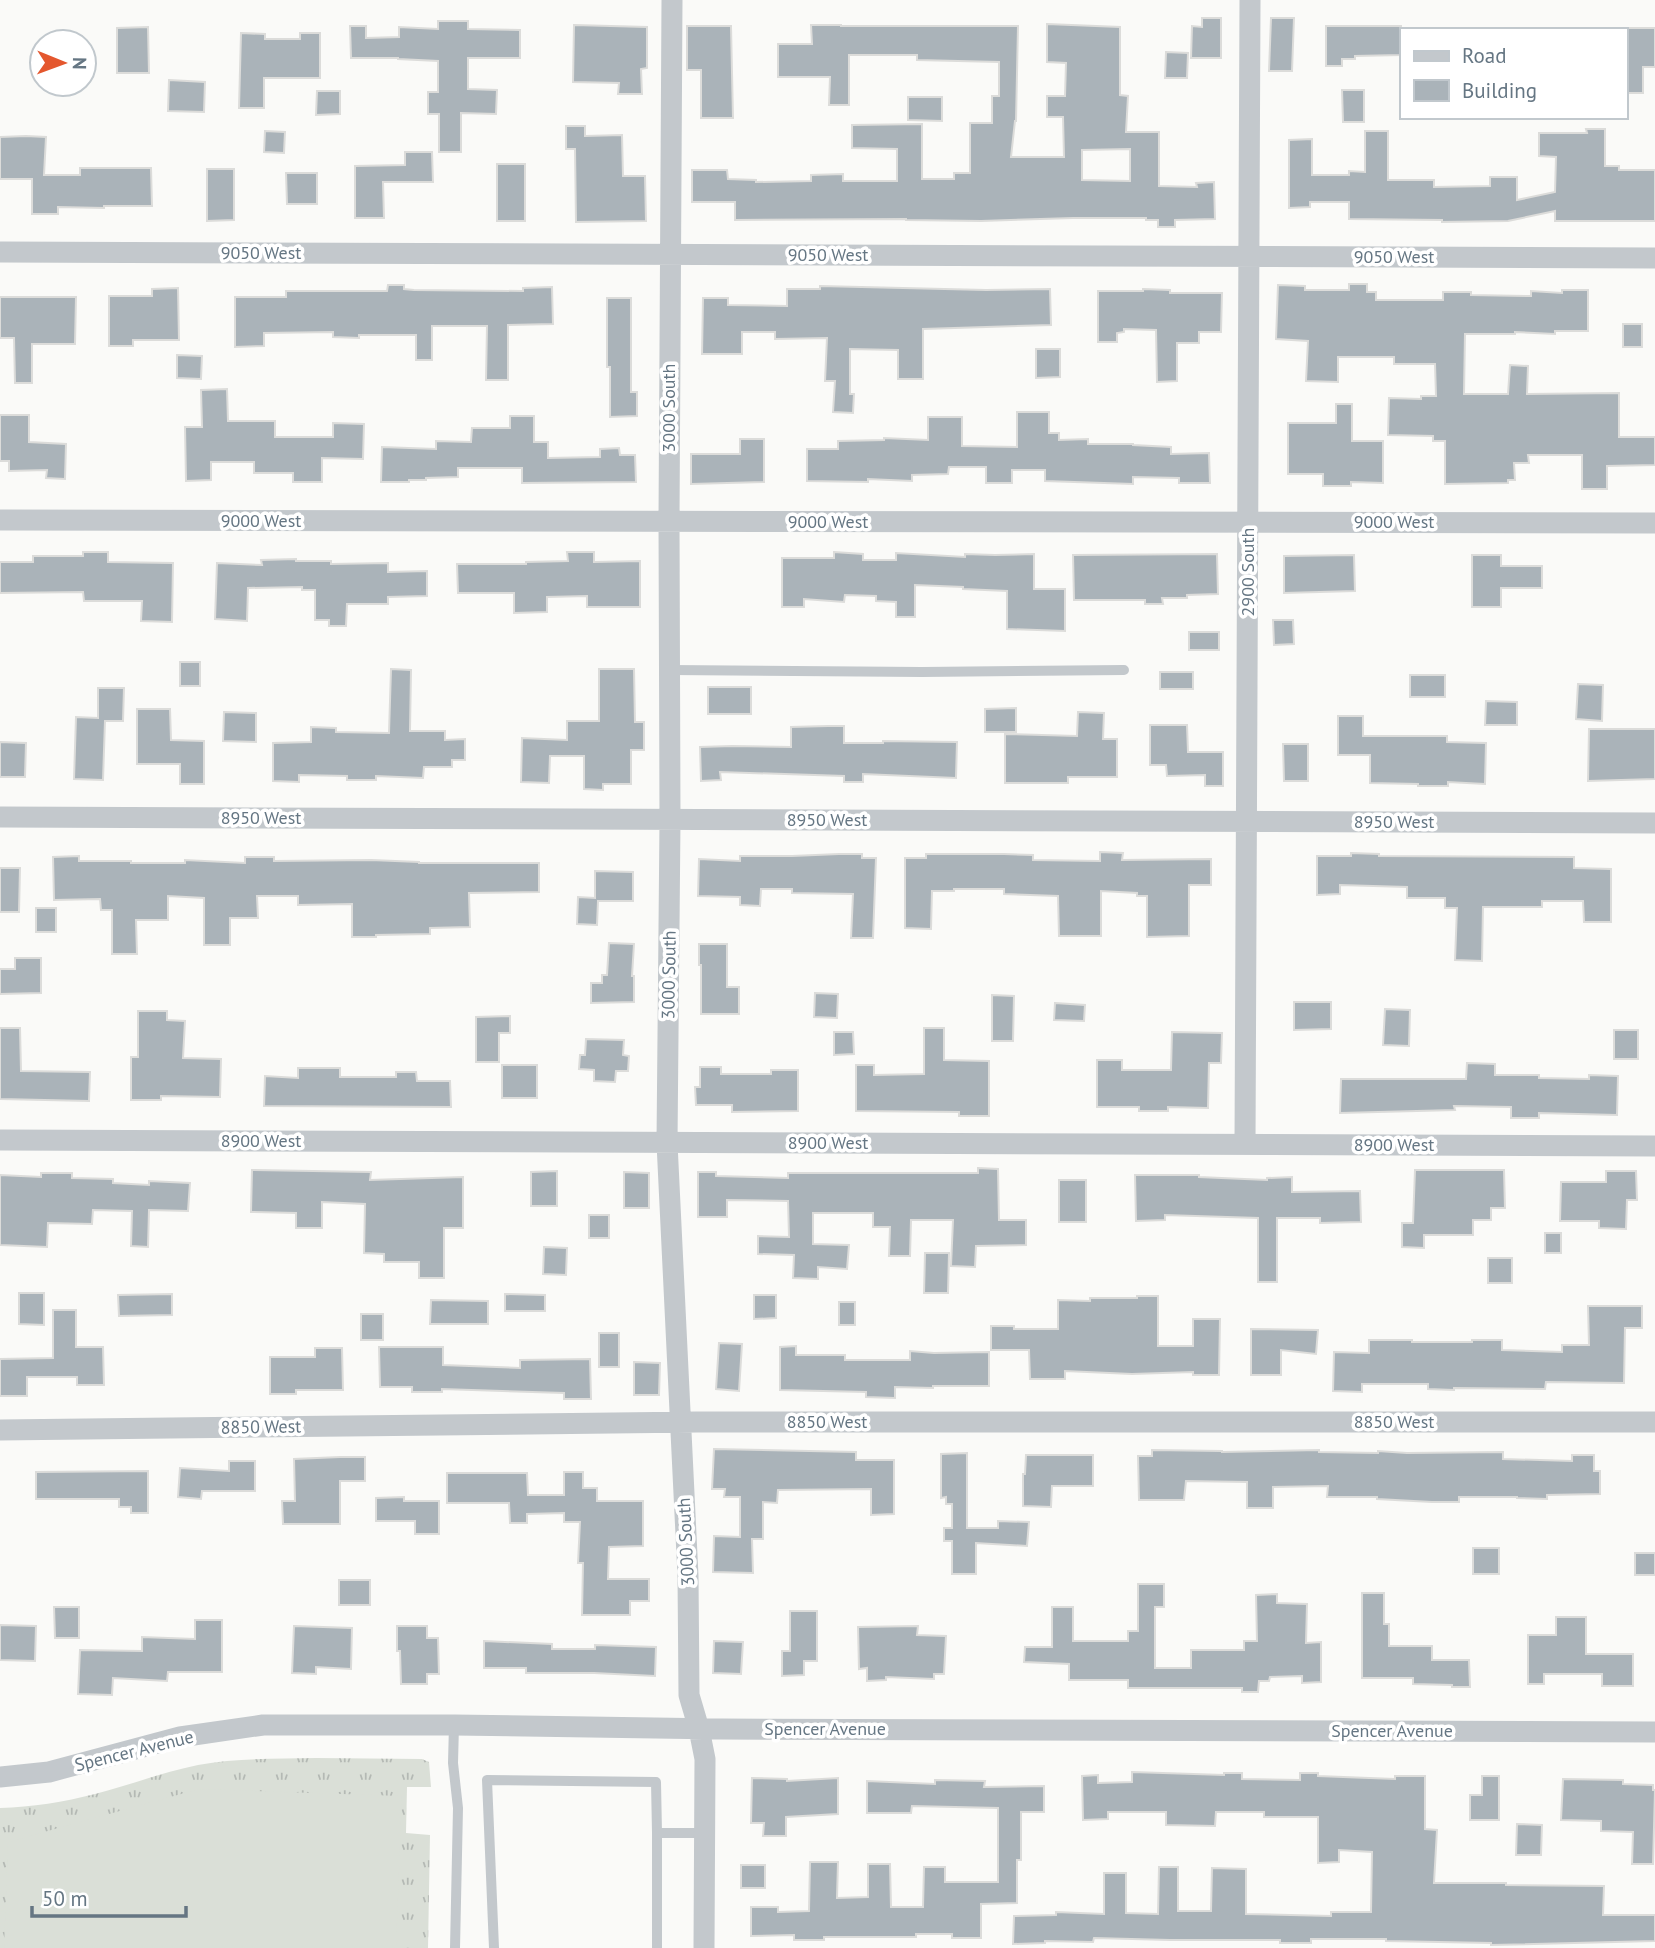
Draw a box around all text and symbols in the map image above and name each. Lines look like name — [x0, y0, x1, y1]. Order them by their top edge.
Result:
north arrow — [28, 28, 98, 98]
legend — [1400, 28, 1627, 119]
text: Road — [1462, 42, 1506, 69]
text: N — [68, 57, 92, 70]
text: Building — [1462, 77, 1537, 104]
street label: 9050 West — [221, 241, 301, 264]
street label: 9050 West — [788, 243, 868, 266]
street label: 9050 West — [1354, 245, 1434, 268]
street label: 3000 South — [657, 364, 680, 452]
street label: 9000 West — [221, 509, 301, 532]
street label: 9000 West — [788, 510, 868, 533]
street label: 9000 West — [1354, 510, 1434, 533]
street label: 2900 South — [1236, 528, 1259, 616]
street label: 8950 West — [221, 806, 301, 829]
street label: 8950 West — [787, 808, 867, 831]
street label: 8950 West — [1354, 810, 1434, 833]
street label: 3000 South — [656, 930, 681, 1020]
street label: 8900 West — [221, 1129, 301, 1152]
street label: 8900 West — [788, 1131, 868, 1154]
street label: 8900 West — [1354, 1133, 1434, 1156]
street label: 8850 West — [787, 1410, 867, 1433]
street label: 8850 West — [1354, 1410, 1434, 1433]
street label: 8850 West — [220, 1414, 302, 1439]
street label: 3000 South — [672, 1497, 699, 1587]
street label: Spencer Avenue — [764, 1717, 886, 1740]
street label: Spencer Avenue — [1331, 1719, 1453, 1742]
street label: Spencer Avenue — [72, 1725, 196, 1776]
scale bar — [32, 1874, 186, 1918]
text: 50 m — [42, 1885, 88, 1912]

